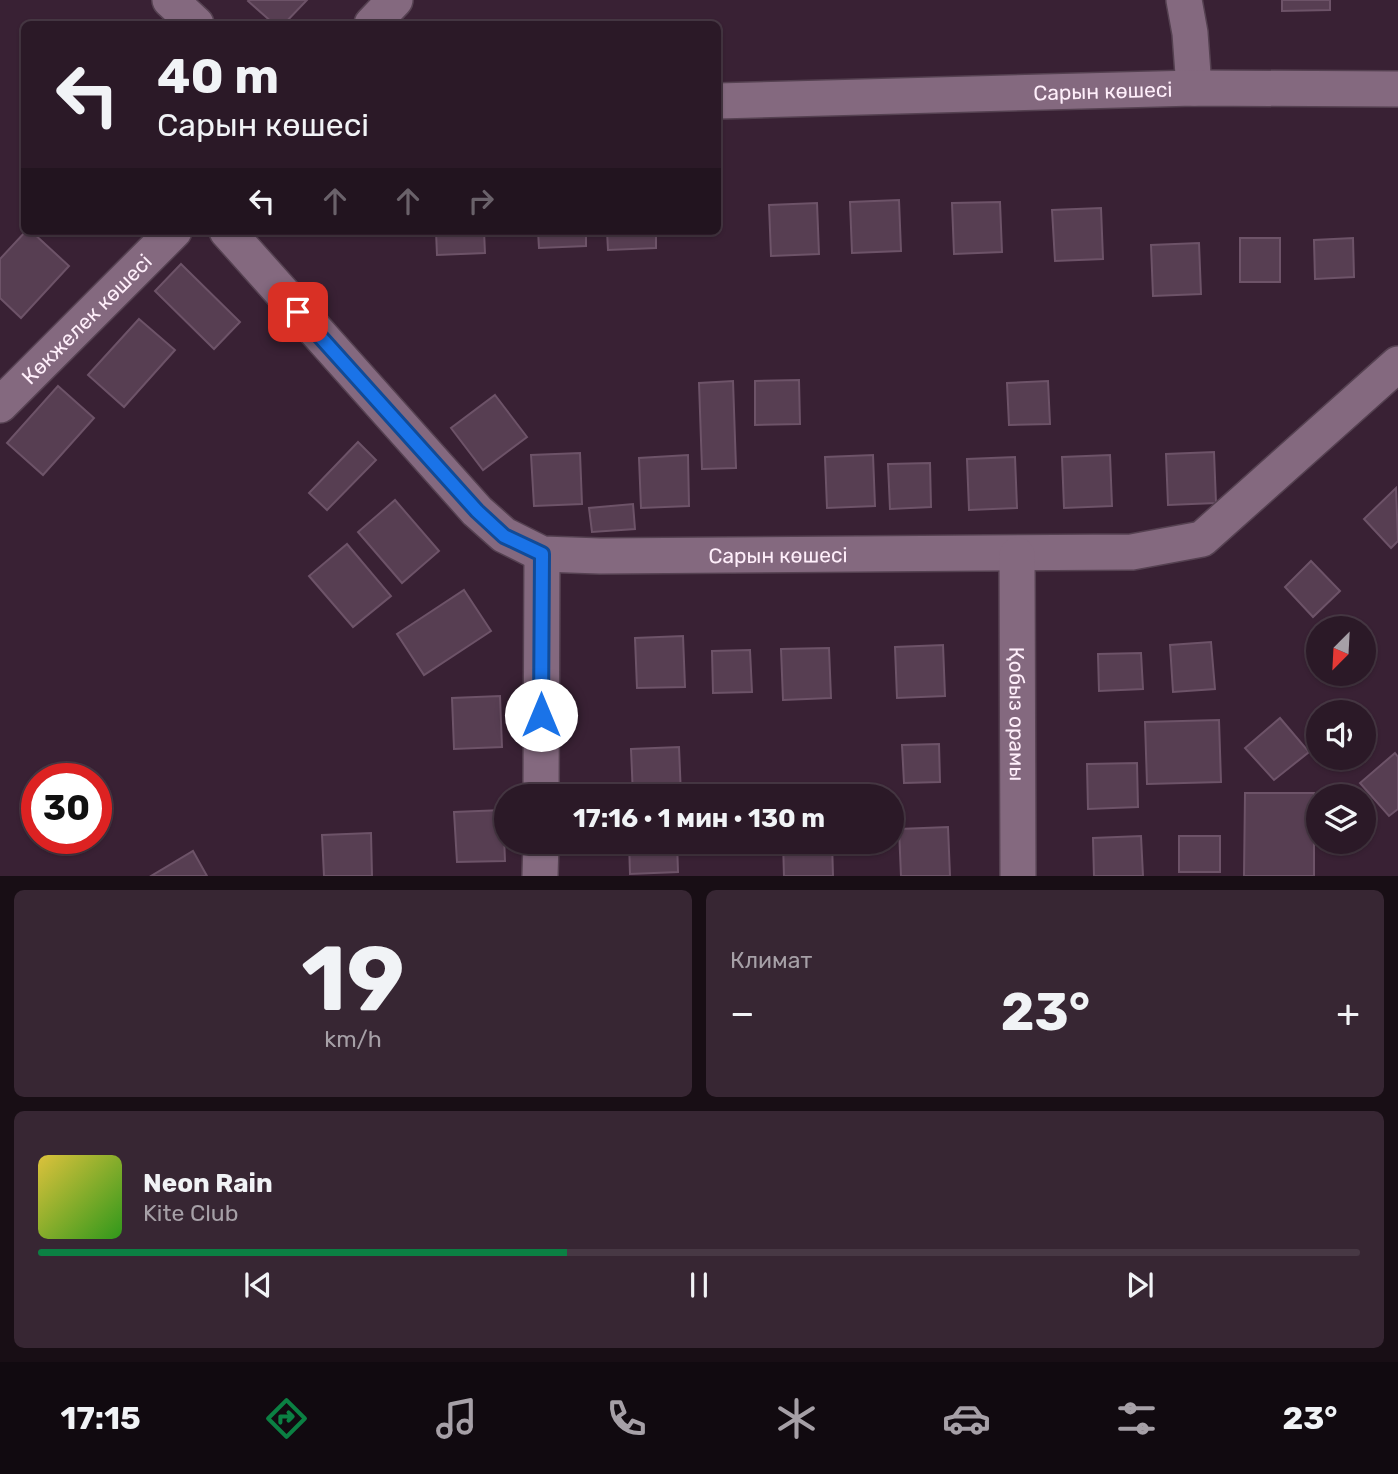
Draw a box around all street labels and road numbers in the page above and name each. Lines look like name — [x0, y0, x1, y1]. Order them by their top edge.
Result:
street label: Сарын көшесі — [1033, 76, 1173, 105]
street label: Көкжелек көшесі — [16, 248, 157, 389]
street label: Сарын көшесі — [708, 542, 848, 568]
street label: Қобыз орамы — [1005, 647, 1030, 781]

